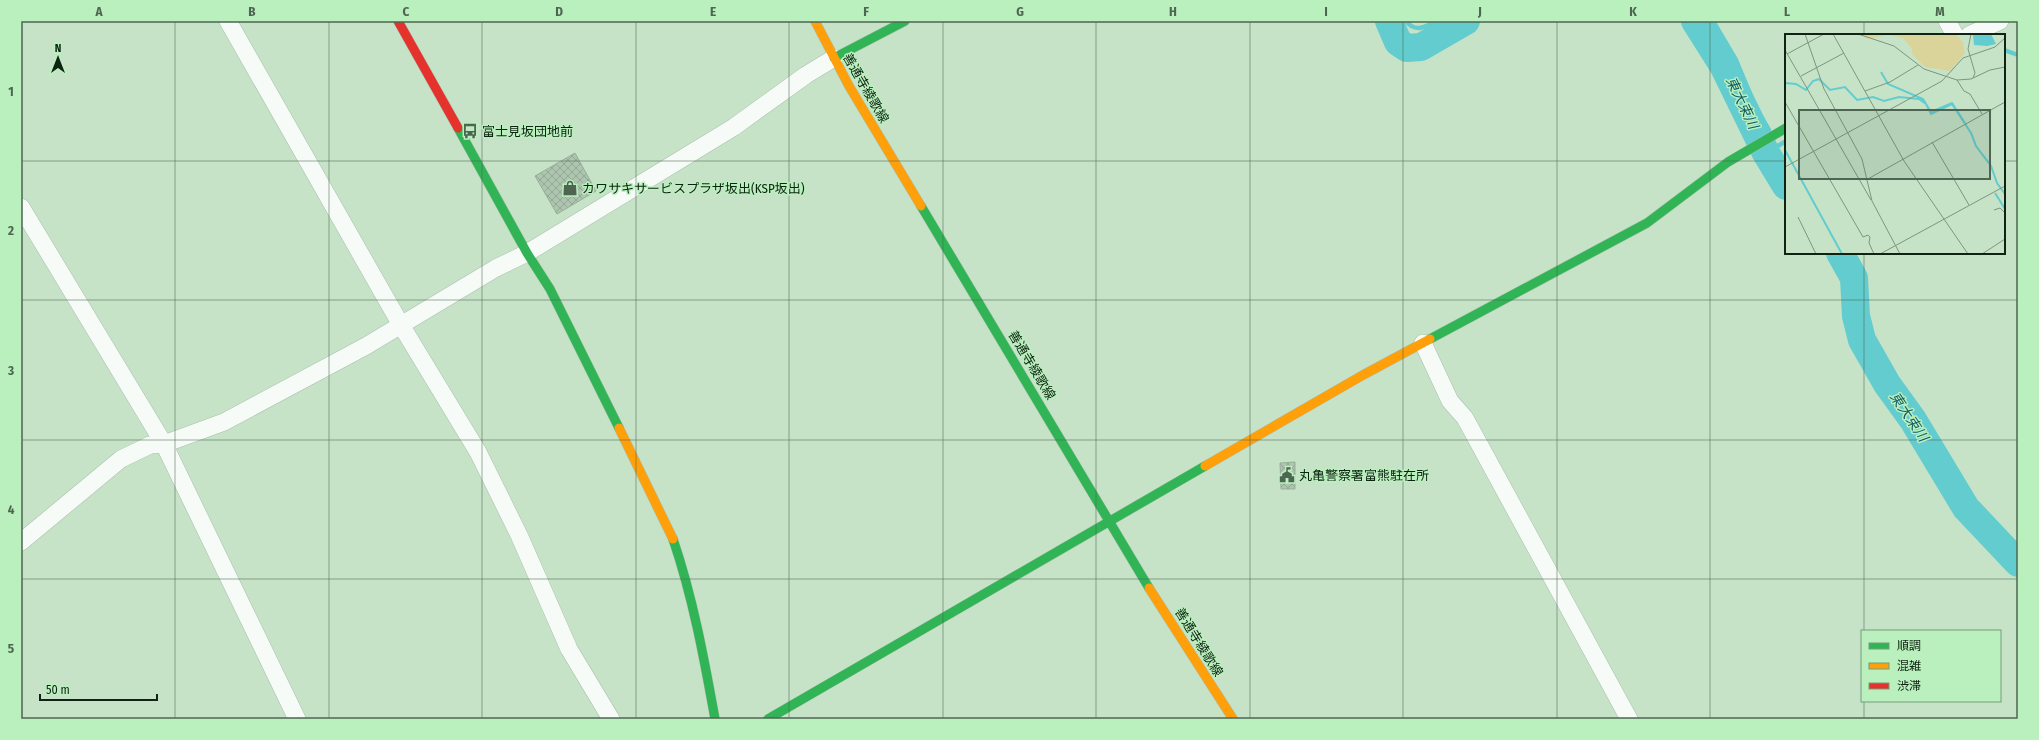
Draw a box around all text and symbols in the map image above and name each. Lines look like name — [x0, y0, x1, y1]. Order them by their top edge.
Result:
text: A — [94, 4, 103, 19]
text: B — [248, 4, 256, 19]
text: C — [403, 4, 410, 19]
text: D — [555, 4, 563, 19]
text: E — [710, 4, 716, 19]
text: F — [863, 4, 869, 19]
text: G — [1016, 4, 1024, 19]
text: H — [1169, 4, 1177, 19]
text: I — [1324, 4, 1328, 19]
text: J — [1477, 4, 1482, 19]
text: K — [1629, 4, 1637, 19]
text: L — [1784, 4, 1790, 19]
text: M — [1935, 4, 1945, 19]
inset map — [1785, 34, 2005, 254]
north arrow — [38, 38, 78, 78]
text: N — [55, 42, 61, 55]
street label: 善通寺綾歌線 — [840, 50, 892, 126]
water label: 東大束川 — [1722, 74, 1763, 134]
text: 1 — [8, 84, 14, 99]
bus stop icon: 富士見坂団地前 — [461, 122, 479, 140]
place label: 富士見坂団地前 — [482, 124, 573, 139]
shop icon: カワサキサービスプラザ坂出(KSP坂出) — [561, 179, 579, 197]
place label: カワサキサービスプラザ坂出(KSP坂出) — [582, 181, 805, 196]
text: 2 — [7, 223, 14, 238]
street label: 善通寺綾歌線 — [1005, 328, 1059, 402]
text: 3 — [7, 363, 14, 378]
water label: 東大束川 — [1886, 389, 1933, 447]
public building icon: 丸亀警察署富熊駐在所 — [1278, 466, 1296, 484]
place label: 丸亀警察署富熊駐在所 — [1299, 468, 1429, 483]
text: 4 — [8, 502, 15, 517]
street label: 善通寺綾歌線 — [1172, 605, 1226, 679]
legend — [1861, 630, 2001, 702]
text: 順調 — [1897, 639, 1921, 653]
text: 5 — [8, 641, 14, 656]
text: 混雑 — [1897, 659, 1921, 673]
scale bar — [40, 676, 157, 702]
text: 渋滞 — [1897, 679, 1921, 693]
text: 50 m — [46, 683, 70, 697]

